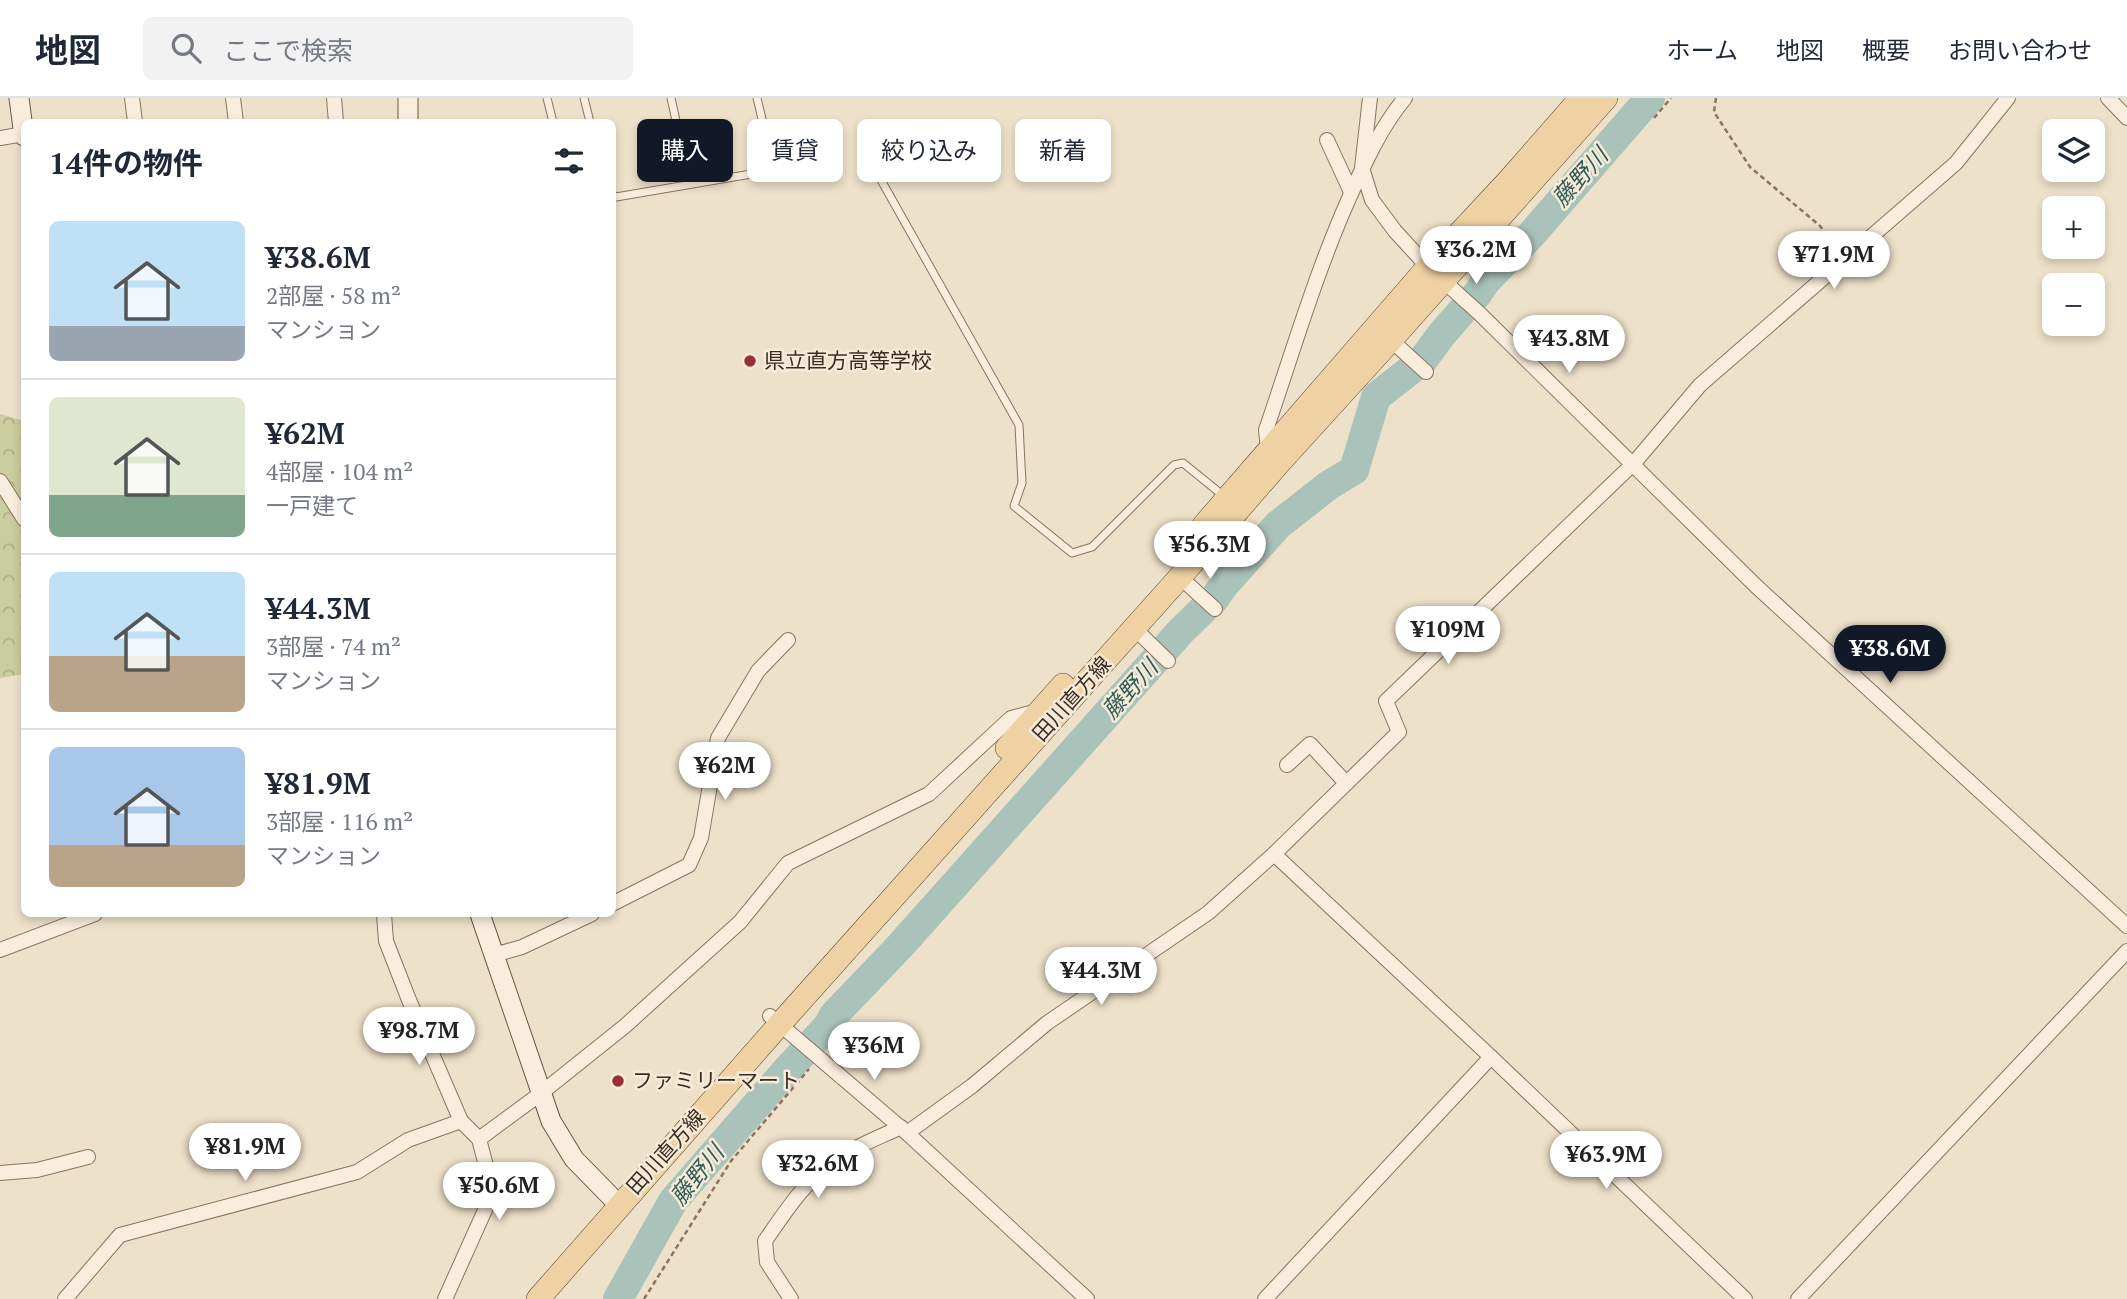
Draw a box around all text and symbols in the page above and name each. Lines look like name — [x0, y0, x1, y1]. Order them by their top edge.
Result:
search box — [143, 17, 633, 80]
text: 地図 — [35, 28, 101, 71]
icon: search — [167, 29, 205, 67]
text: ここで検索 — [223, 33, 353, 67]
text: ホーム — [1667, 34, 1738, 66]
text: 地図 — [1776, 34, 1824, 66]
text: 概要 — [1862, 34, 1910, 66]
text: お問い合わせ — [1948, 34, 2092, 66]
chip: 購入 — [637, 119, 733, 182]
chip: 賃貸 — [747, 119, 843, 182]
chip: 絞り込み — [857, 119, 1001, 182]
chip: 新着 — [1015, 119, 1111, 182]
map controls — [2042, 119, 2105, 336]
button: layers — [2042, 119, 2105, 182]
water label: 藤野川 — [1545, 138, 1616, 213]
icon: filters — [550, 142, 588, 180]
text: 14件の物件 — [49, 143, 203, 183]
button: + — [2042, 196, 2105, 259]
pin: ¥36.2M — [1419, 226, 1533, 286]
pin: ¥71.9M — [1777, 232, 1891, 291]
text: ¥36.2M — [1436, 233, 1516, 264]
text: ¥38.6M — [266, 237, 371, 277]
text: ¥71.9M — [1794, 238, 1874, 269]
icon: home — [105, 249, 189, 333]
button: − — [2042, 273, 2105, 336]
text: 2部屋 · 58 m² — [266, 280, 401, 311]
text: マンション — [266, 314, 381, 345]
pin: ¥43.8M — [1512, 316, 1626, 375]
text: ¥43.8M — [1529, 322, 1609, 353]
place label: 県立直方高等学校 — [764, 346, 932, 374]
marker: 県立直方高等学校 — [742, 353, 758, 369]
text: ¥62M — [266, 413, 345, 453]
icon: home — [105, 425, 189, 509]
text: 4部屋 · 104 m² — [266, 456, 413, 487]
text: 一戸建て — [266, 490, 358, 521]
pin: ¥56.3M — [1153, 522, 1267, 581]
text: ¥56.3M — [1170, 528, 1250, 559]
text: ¥44.3M — [266, 588, 371, 628]
icon: home — [105, 600, 189, 684]
pin: ¥109M — [1399, 606, 1497, 666]
text: ¥109M — [1411, 613, 1485, 644]
pin: ¥38.6M — [1833, 626, 1947, 685]
text: 3部屋 · 74 m² — [266, 631, 401, 662]
text: ¥38.6M — [1850, 632, 1930, 663]
street label: 田川直方線 — [1026, 650, 1117, 747]
water label: 藤野川 — [1095, 650, 1166, 725]
text: マンション — [266, 665, 381, 696]
pin: ¥62M — [684, 742, 766, 802]
text: ¥62M — [695, 749, 755, 780]
text: ¥81.9M — [266, 763, 371, 803]
icon: home — [105, 775, 189, 859]
text: 3部屋 · 116 m² — [266, 806, 413, 837]
text: マンション — [266, 840, 381, 871]
pin: ¥44.3M — [1044, 948, 1158, 1007]
text: ¥44.3M — [1061, 954, 1141, 985]
pin: ¥98.7M — [362, 1007, 476, 1067]
text: ¥98.7M — [379, 1014, 459, 1045]
pin: ¥36M — [833, 1023, 915, 1082]
text: ¥36M — [844, 1029, 904, 1060]
place label: ファミリーマート — [632, 1066, 800, 1094]
marker: ファミリーマート — [610, 1073, 626, 1089]
street label: 田川直方線 — [620, 1103, 711, 1200]
pin: ¥81.9M — [188, 1124, 302, 1183]
text: ¥81.9M — [205, 1130, 285, 1161]
pin: ¥63.9M — [1549, 1132, 1663, 1191]
water label: 藤野川 — [663, 1136, 732, 1211]
text: ¥63.9M — [1566, 1138, 1646, 1169]
pin: ¥32.6M — [761, 1140, 875, 1200]
text: ¥32.6M — [778, 1147, 858, 1178]
pin: ¥50.6M — [442, 1162, 556, 1222]
text: ¥50.6M — [459, 1169, 539, 1200]

